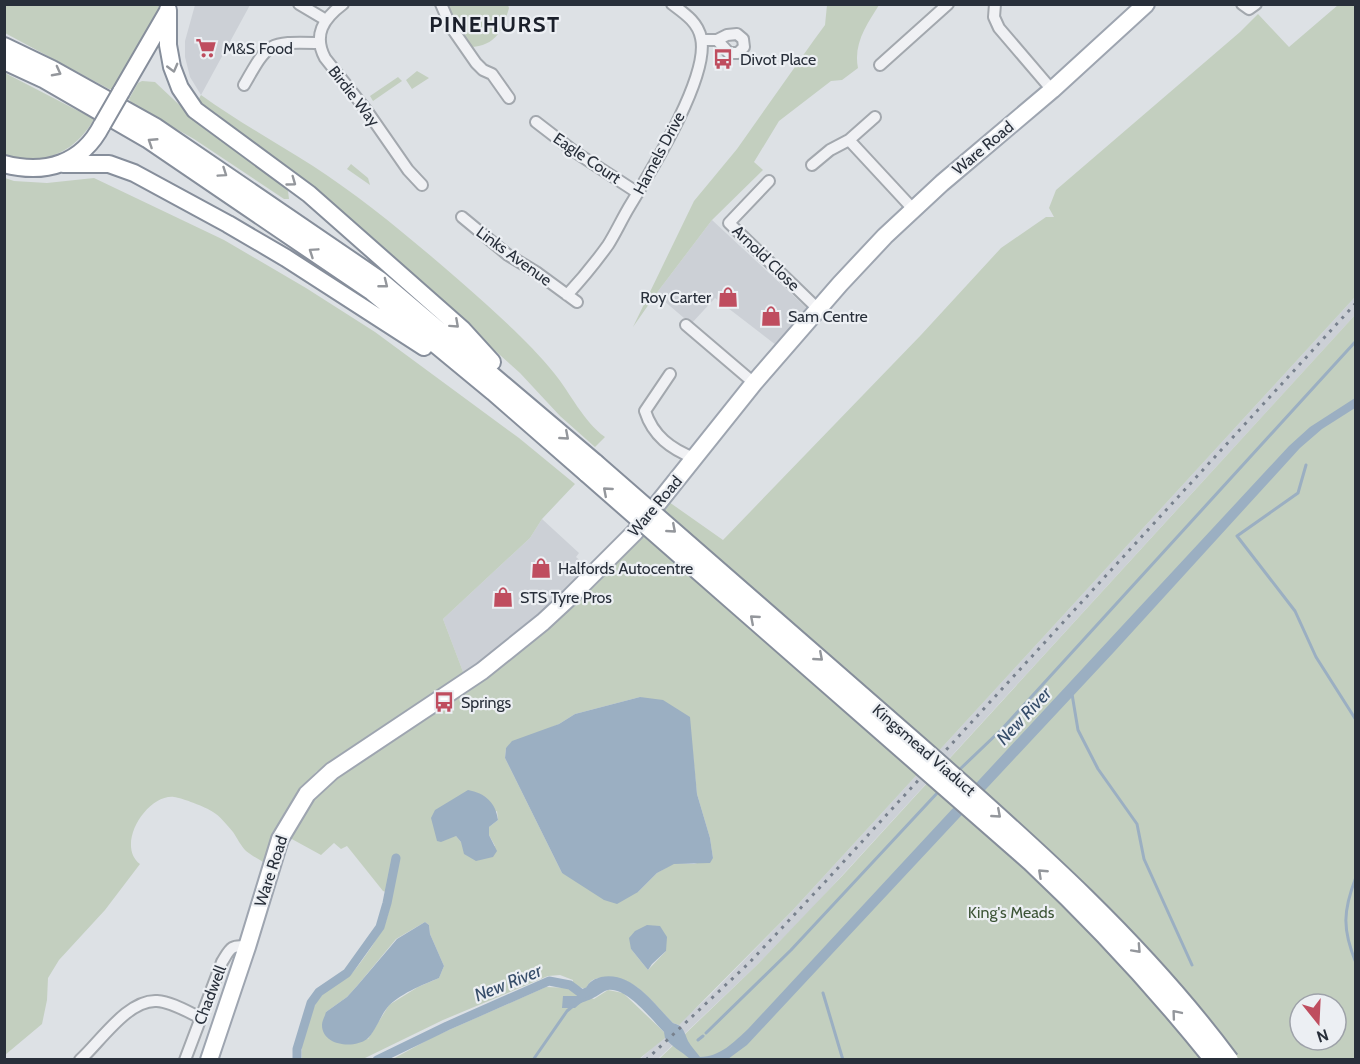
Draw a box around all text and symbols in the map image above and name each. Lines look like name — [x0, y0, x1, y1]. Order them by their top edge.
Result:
district label: PINEHURST — [429, 11, 561, 38]
supermarket icon: M&S Food — [194, 36, 218, 60]
place label: M&S Food — [223, 39, 293, 58]
bus stop icon: Divot Place — [711, 47, 735, 71]
place label: Divot Place — [740, 50, 816, 69]
street label: Birdie Way — [324, 62, 384, 130]
one-way arrow — [165, 63, 178, 73]
one-way arrow — [51, 65, 61, 76]
street label: Hamels Drive — [629, 108, 689, 198]
street label: Ware Road — [949, 117, 1017, 179]
street label: Eagle Court — [550, 129, 625, 188]
one-way arrow — [148, 138, 159, 149]
one-way arrow — [217, 166, 228, 177]
one-way arrow — [285, 175, 296, 186]
street label: Arnold Close — [728, 221, 804, 295]
street label: Links Avenue — [473, 222, 555, 290]
one-way arrow — [309, 248, 320, 259]
one-way arrow — [377, 276, 388, 287]
shop icon: Roy Carter — [716, 285, 740, 309]
place label: Roy Carter — [640, 288, 712, 307]
shop icon: Sam Centre — [759, 304, 783, 328]
place label: Sam Centre — [788, 307, 868, 326]
one-way arrow — [448, 316, 459, 327]
one-way arrow — [558, 429, 569, 440]
street label: Ware Road — [624, 472, 686, 540]
one-way arrow — [603, 487, 614, 498]
one-way arrow — [665, 522, 676, 533]
shop icon: Halfords Autocentre — [529, 556, 553, 580]
place label: Halfords Autocentre — [558, 559, 693, 578]
shop icon: STS Tyre Pros — [491, 585, 515, 609]
place label: STS Tyre Pros — [520, 588, 612, 607]
one-way arrow — [750, 615, 761, 626]
one-way arrow — [812, 650, 823, 661]
water label: New River — [992, 682, 1057, 749]
bus stop icon: Springs — [432, 690, 456, 714]
place label: Springs — [461, 693, 512, 712]
street label: Kingsmead Viaduct — [869, 700, 980, 800]
one-way arrow — [990, 807, 1001, 818]
street label: Ware Road — [251, 833, 291, 909]
one-way arrow — [1038, 869, 1049, 880]
park label: King's Meads — [968, 903, 1055, 922]
one-way arrow — [1130, 943, 1141, 953]
water label: New River — [471, 959, 546, 1006]
street label: Chadwell — [190, 962, 230, 1028]
north arrow — [1288, 992, 1348, 1052]
one-way arrow — [1172, 1010, 1183, 1021]
text: N — [1314, 1025, 1331, 1047]

